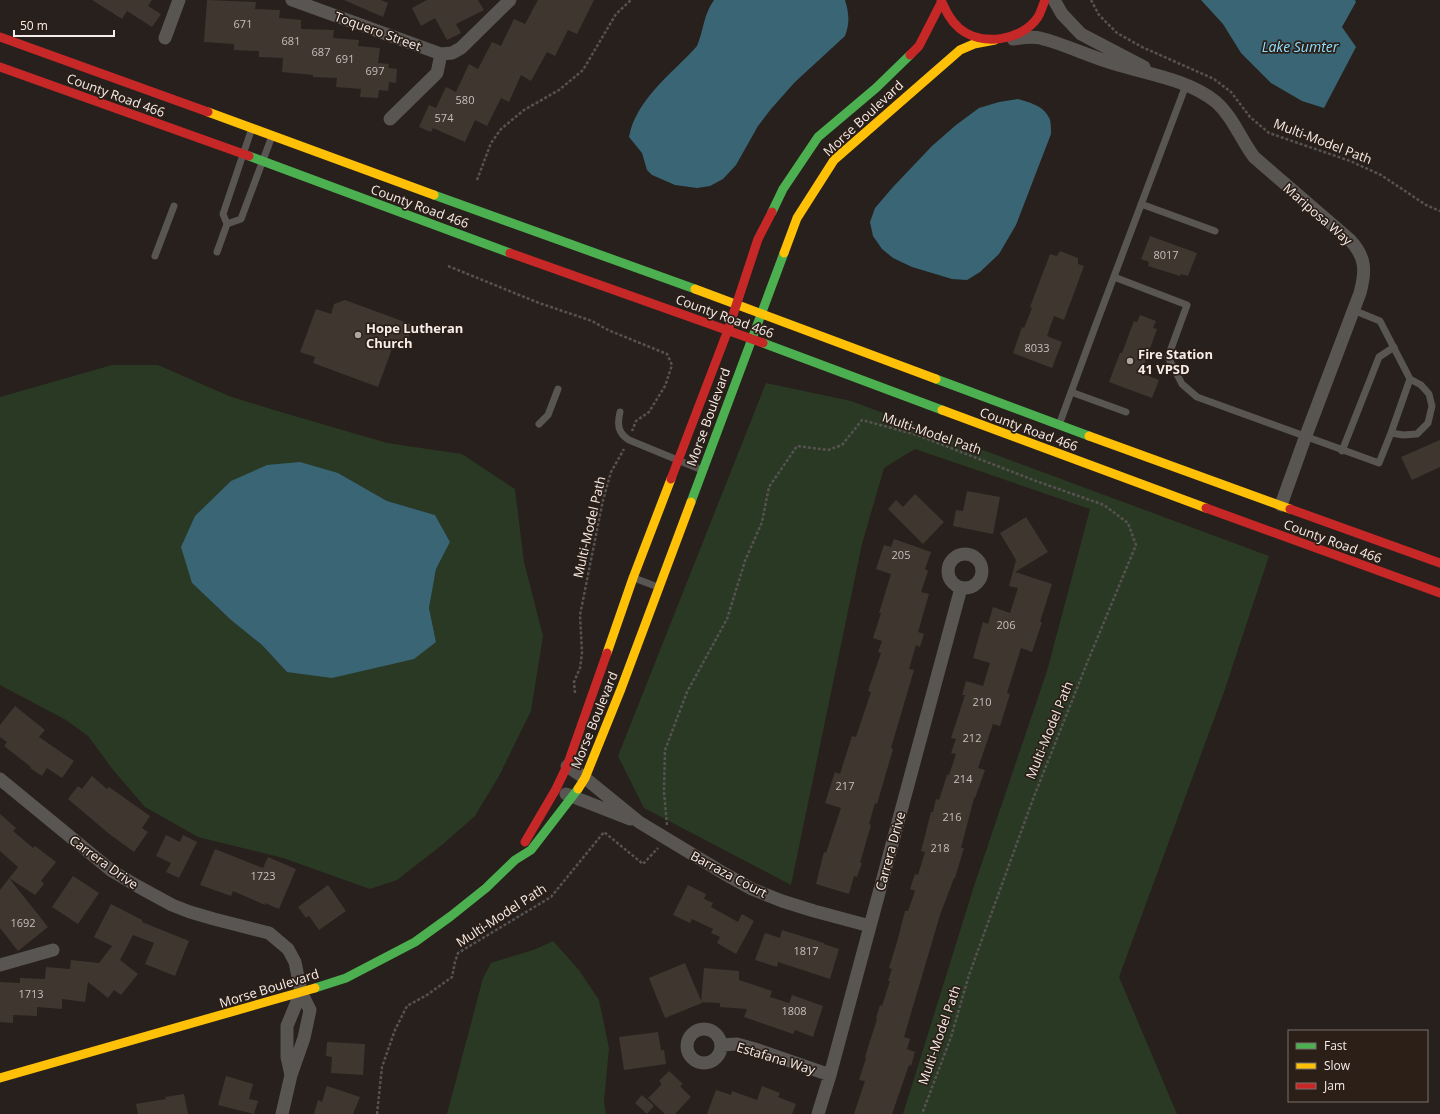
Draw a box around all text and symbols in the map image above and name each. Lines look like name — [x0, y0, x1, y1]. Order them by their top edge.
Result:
street label: Toquero Street — [332, 7, 424, 55]
scale bar — [14, 12, 114, 38]
house number: 671 — [234, 16, 252, 31]
text: 50 m — [20, 17, 48, 34]
house number: 681 — [282, 33, 300, 48]
water label: Lake Sumter — [1262, 37, 1339, 56]
house number: 687 — [312, 44, 330, 59]
house number: 691 — [336, 51, 354, 66]
house number: 697 — [366, 63, 384, 78]
street label: County Road 466 — [64, 69, 168, 121]
street label: Morse Boulevard — [819, 76, 907, 160]
house number: 580 — [456, 92, 474, 107]
house number: 574 — [435, 110, 454, 125]
street label: Multi-Model Path — [1271, 114, 1375, 168]
street label: Mariposa Way — [1280, 179, 1357, 249]
street label: County Road 466 — [368, 180, 472, 232]
house number: 8017 — [1153, 247, 1179, 262]
street label: County Road 466 — [673, 290, 777, 342]
place label: Hope Lutheran Church — [366, 319, 463, 352]
marker: Hope Lutheran Church — [353, 330, 363, 340]
house number: 8033 — [1024, 340, 1050, 355]
place label: Fire Station 41 VPSD — [1138, 345, 1213, 378]
marker: Fire Station 41 VPSD — [1125, 356, 1135, 366]
street label: Morse Boulevard — [682, 365, 734, 469]
street label: County Road 466 — [977, 403, 1081, 455]
street label: Multi-Model Path — [880, 408, 984, 458]
street label: Multi-Model Path — [569, 474, 609, 580]
street label: County Road 466 — [1281, 515, 1385, 567]
house number: 205 — [892, 547, 910, 562]
house number: 206 — [997, 617, 1015, 632]
street label: Morse Boulevard — [566, 669, 622, 771]
street label: Multi-Model Path — [1021, 678, 1077, 782]
house number: 210 — [973, 694, 991, 709]
house number: 212 — [963, 730, 981, 745]
house number: 214 — [954, 771, 973, 786]
house number: 217 — [836, 778, 854, 793]
house number: 216 — [943, 809, 961, 824]
street label: Carrera Drive — [871, 810, 909, 892]
street label: Carrera Drive — [66, 831, 142, 893]
house number: 218 — [931, 840, 949, 855]
street label: Barraza Court — [688, 846, 771, 902]
house number: 1723 — [250, 868, 276, 883]
street label: Multi-Model Path — [452, 879, 550, 951]
house number: 1692 — [10, 915, 36, 930]
house number: 1817 — [793, 943, 819, 958]
street label: Morse Boulevard — [217, 964, 321, 1012]
street label: Multi-Model Path — [914, 983, 964, 1087]
house number: 1713 — [18, 986, 44, 1001]
house number: 1808 — [781, 1003, 807, 1018]
legend — [1288, 1030, 1428, 1102]
text: Fast — [1324, 1037, 1347, 1054]
street label: Estafana Way — [735, 1038, 818, 1079]
text: Slow — [1324, 1057, 1351, 1074]
text: Jam — [1323, 1077, 1345, 1094]

